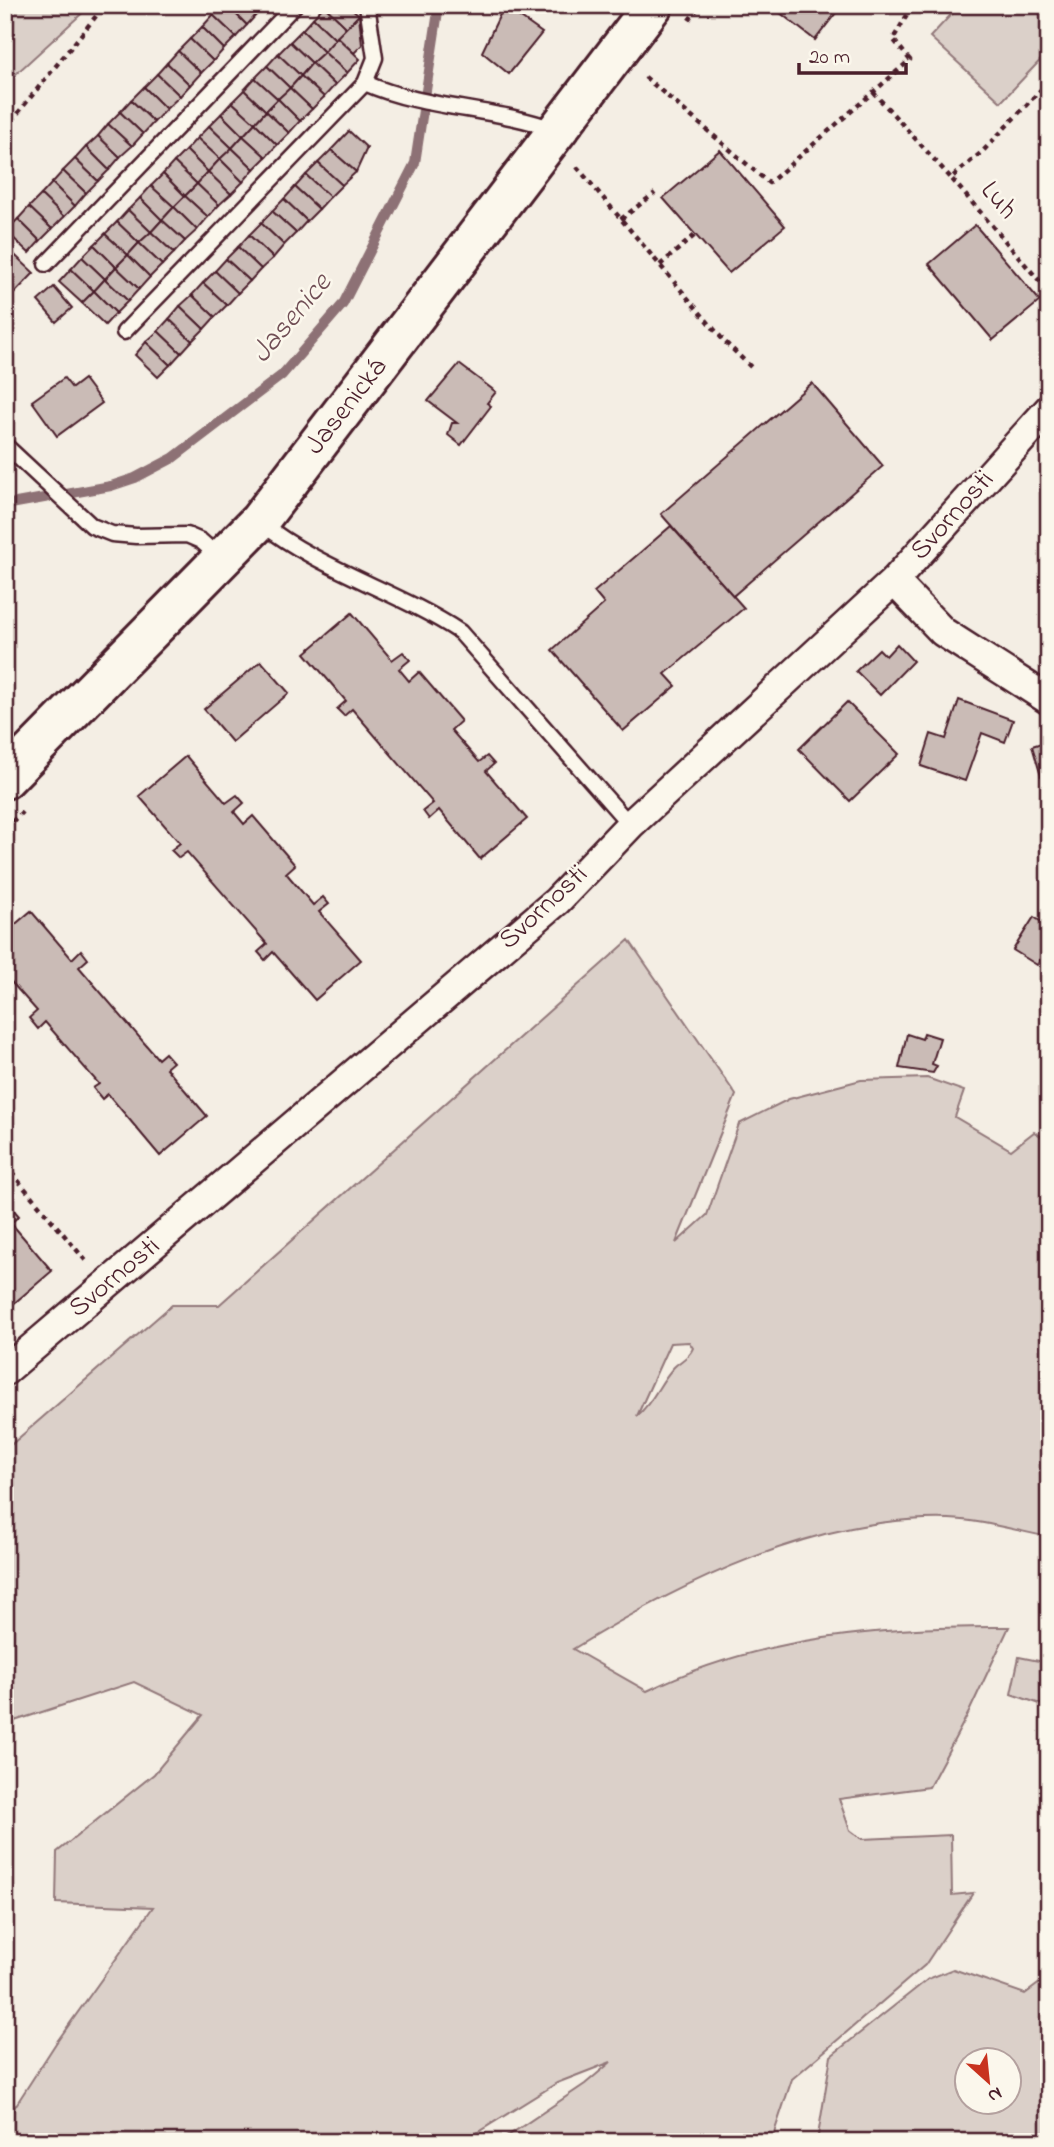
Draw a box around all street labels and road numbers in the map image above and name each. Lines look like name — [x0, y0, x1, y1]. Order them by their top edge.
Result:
street label: Luh — [970, 173, 1026, 229]
street label: Jasenická — [296, 350, 398, 464]
street label: Svornosti — [901, 462, 1005, 570]
street label: Svornosti — [490, 856, 598, 960]
street label: Svornosti — [60, 1227, 170, 1329]

